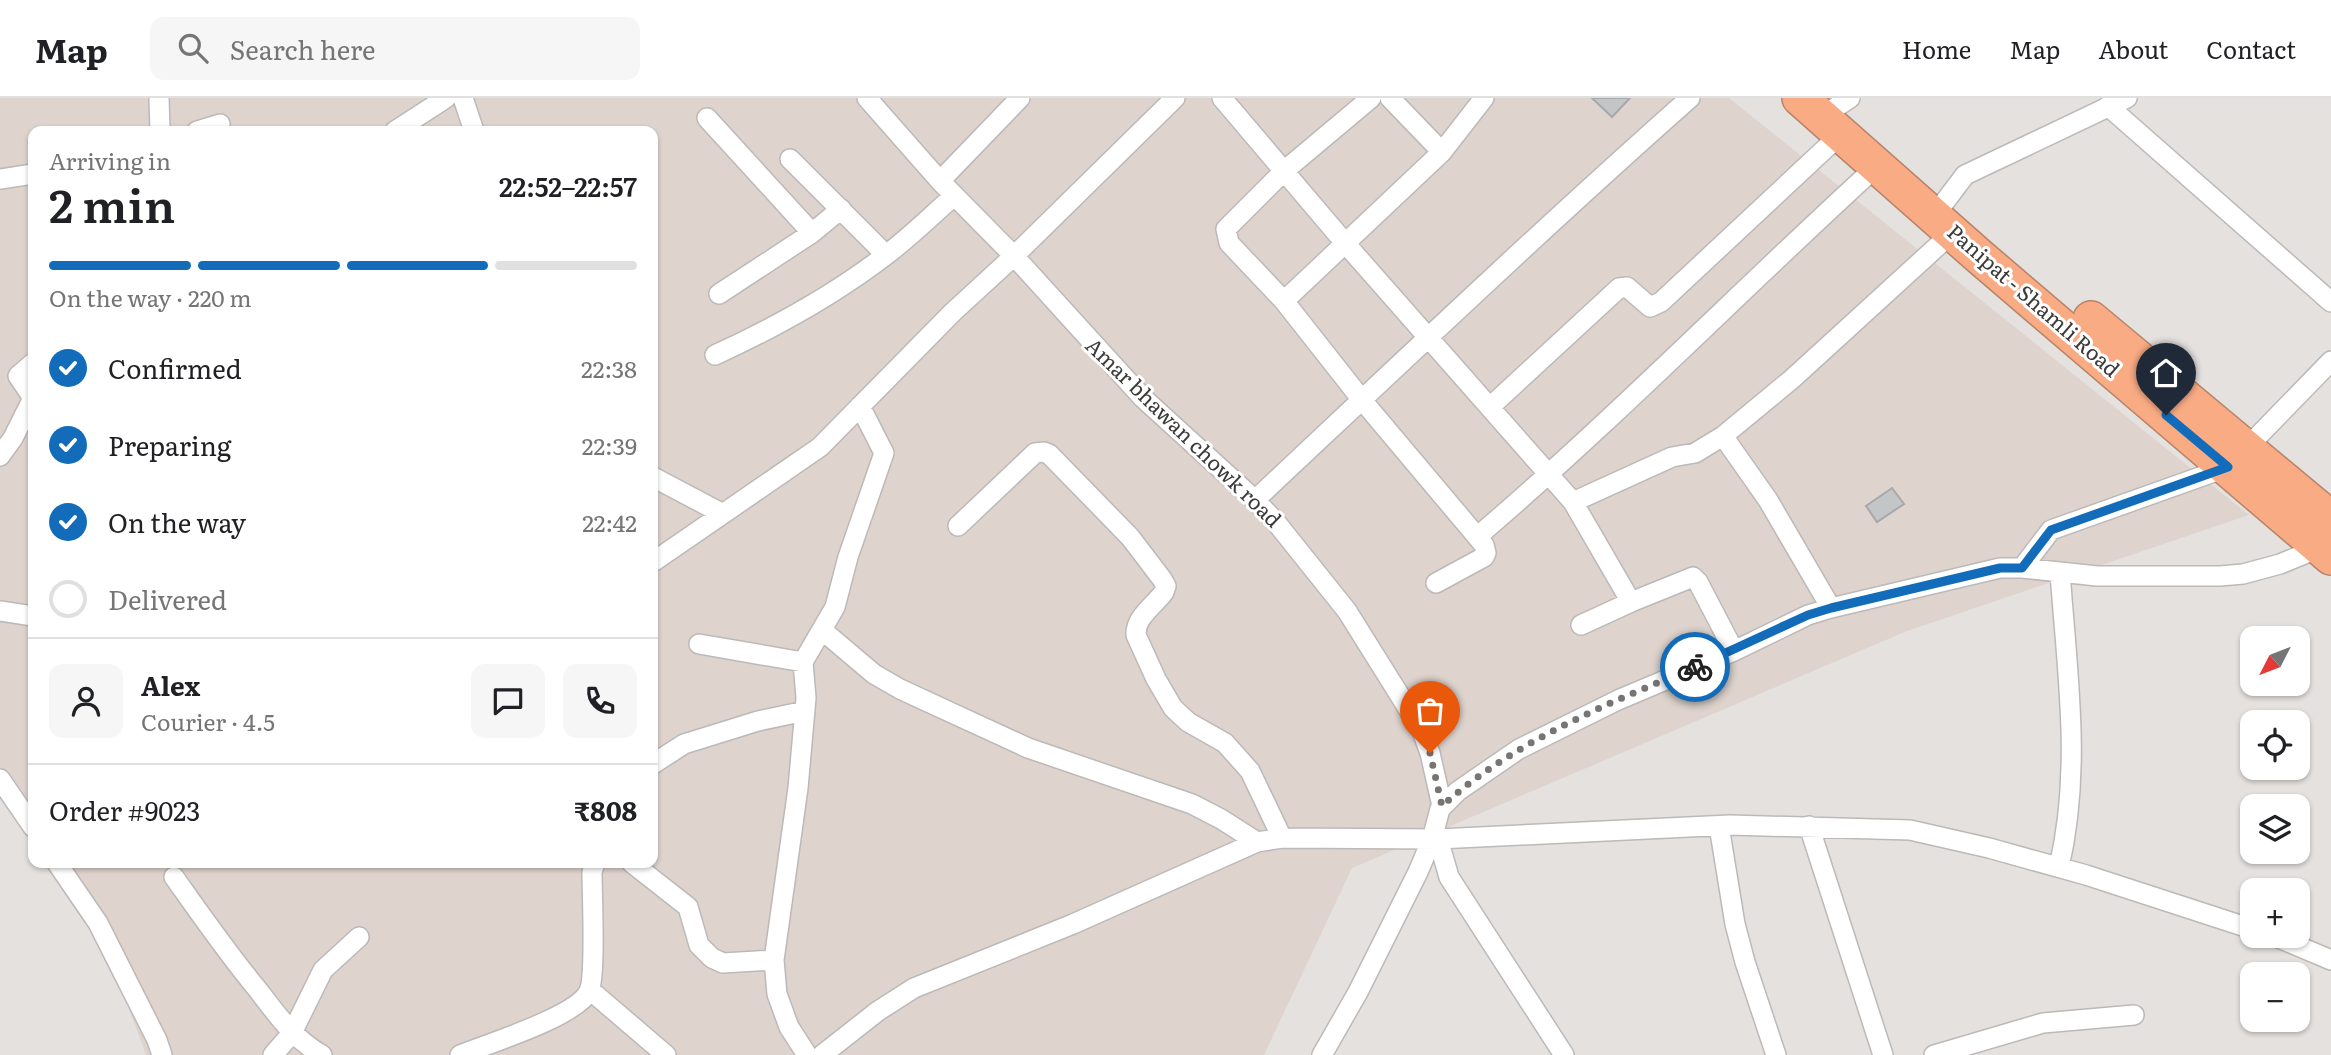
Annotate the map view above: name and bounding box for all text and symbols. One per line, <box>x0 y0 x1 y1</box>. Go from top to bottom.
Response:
search box <box>150 17 640 80</box>
text: Map <box>35 24 108 73</box>
icon: search <box>174 29 212 67</box>
text: Search here <box>230 29 376 68</box>
text: Home <box>1902 31 1971 66</box>
text: Map <box>2009 31 2060 66</box>
text: About <box>2098 31 2168 66</box>
text: Contact <box>2206 31 2296 66</box>
text: Arriving in <box>49 143 171 177</box>
text: 22:52–22:57 <box>499 166 637 205</box>
text: 2 min <box>49 169 175 237</box>
street label: Panipat - Shamli Road <box>1942 215 2128 383</box>
text: On the way · 220 m <box>49 280 252 314</box>
street label: Amar bhawan chowk road <box>1080 329 1290 533</box>
pin <box>2136 343 2196 415</box>
text: Confirmed <box>108 348 242 387</box>
icon: check <box>49 349 87 387</box>
text: 22:38 <box>581 351 637 385</box>
icon: home <box>2147 354 2185 392</box>
text: Preparing <box>108 425 231 464</box>
icon: check <box>49 426 87 464</box>
text: 22:39 <box>582 428 637 462</box>
text: On the way <box>108 502 246 541</box>
icon: check <box>49 503 87 541</box>
text: 22:42 <box>582 505 637 539</box>
text: Delivered <box>108 579 227 618</box>
north arrow <box>2240 626 2310 696</box>
map controls <box>2240 626 2310 1032</box>
courier <box>1660 632 1730 702</box>
icon: bike <box>1676 648 1714 686</box>
button: person <box>49 664 123 738</box>
button: chat <box>471 664 545 738</box>
button: phone <box>563 664 637 738</box>
text: Alex <box>141 665 200 704</box>
pin <box>1400 681 1460 753</box>
icon: bag <box>1411 692 1449 730</box>
text: Courier · 4.5 <box>141 704 275 738</box>
button: locate <box>2240 710 2310 780</box>
text: Order #9023 <box>49 790 200 829</box>
text: ₹808 <box>574 790 637 829</box>
button: layers <box>2240 794 2310 864</box>
button: + <box>2240 878 2310 948</box>
button: − <box>2240 962 2310 1032</box>

